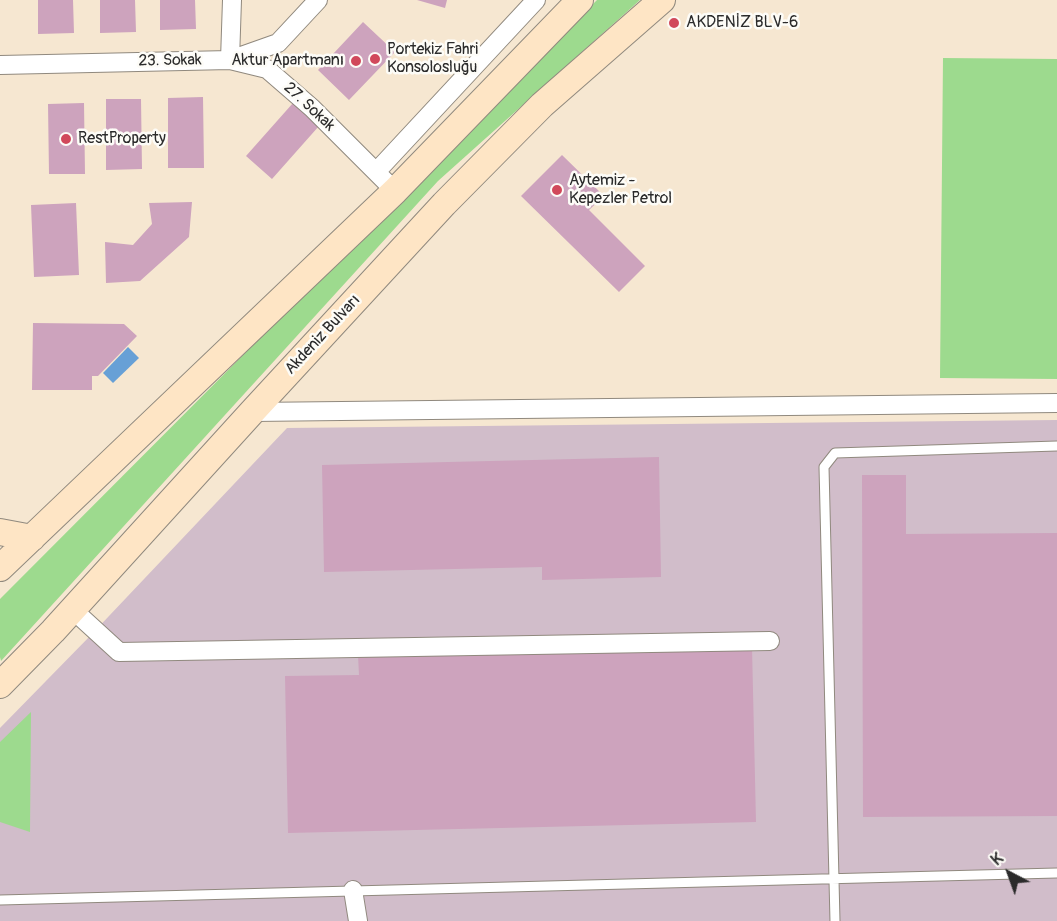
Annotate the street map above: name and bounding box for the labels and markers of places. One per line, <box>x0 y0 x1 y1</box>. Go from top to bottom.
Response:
place label: AKDENİZ BLV-6 <box>686 13 798 33</box>
marker: AKDENİZ BLV-6 <box>667 16 681 30</box>
place label: Portekiz Fahri Konsolosluğu <box>387 40 478 78</box>
place label: Aktur Apartmanı <box>231 51 344 71</box>
marker: Portekiz Fahri Konsolosluğu <box>368 52 382 66</box>
marker: Aktur Apartmanı <box>349 54 363 68</box>
place label: RestProperty <box>78 129 166 149</box>
marker: RestProperty <box>59 132 73 146</box>
place label: Aytemiz - Kepezler Petrol <box>569 171 672 209</box>
marker: Aytemiz - Kepezler Petrol <box>550 183 564 197</box>

